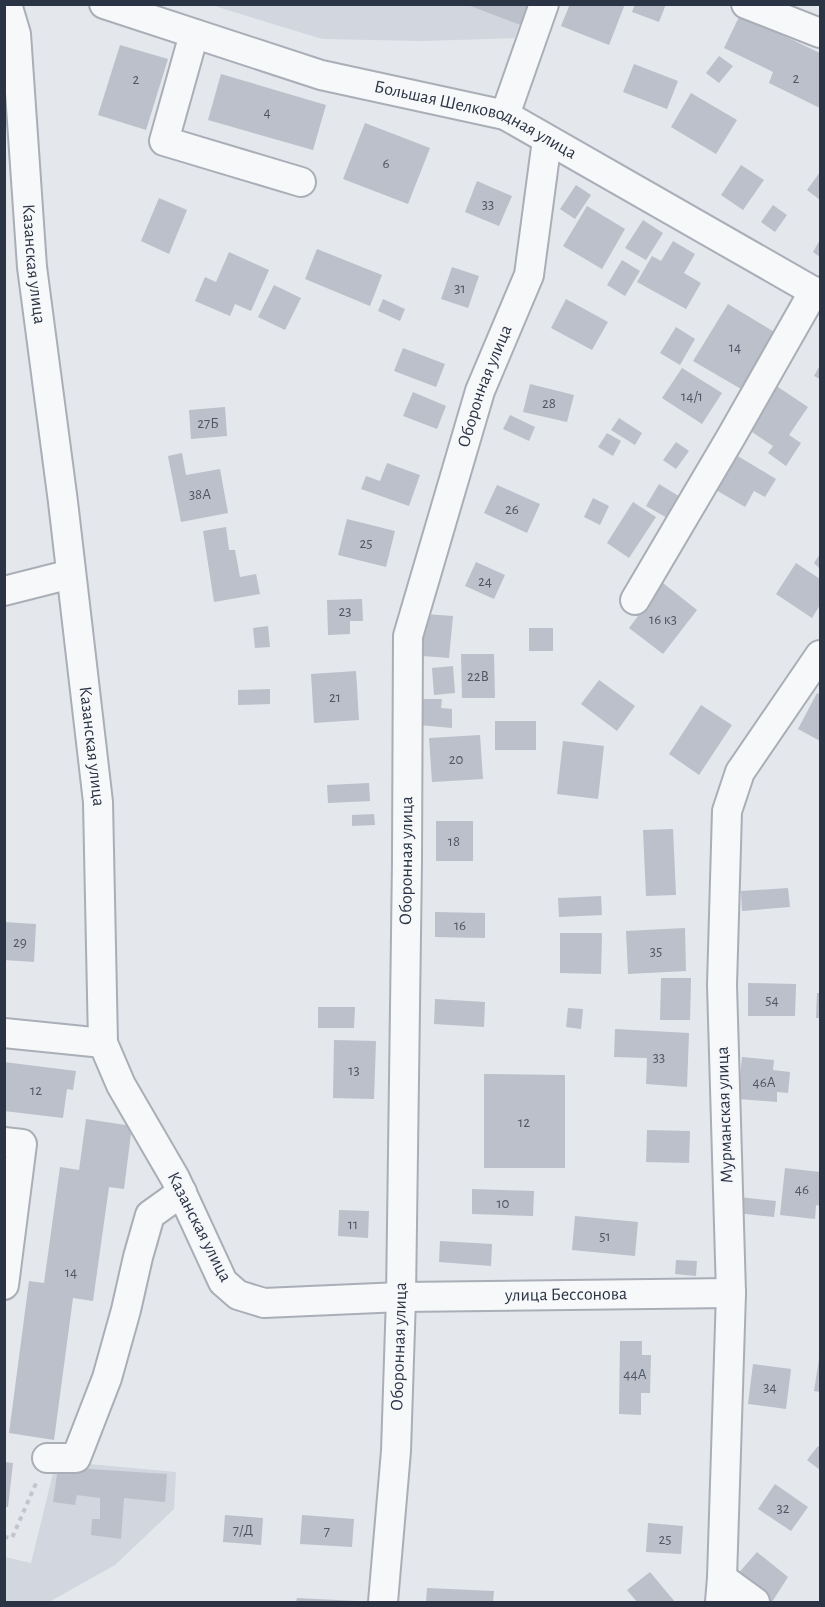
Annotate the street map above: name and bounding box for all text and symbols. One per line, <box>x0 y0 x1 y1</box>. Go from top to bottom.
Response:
house number: 2 <box>793 71 800 86</box>
house number: 2 <box>133 72 140 87</box>
street label: Большая Шелководная улица <box>373 78 579 163</box>
house number: 4 <box>263 105 271 120</box>
house number: 6 <box>382 156 390 171</box>
house number: 33 <box>482 197 494 212</box>
street label: Казанская улица <box>19 203 48 325</box>
house number: 31 <box>454 281 466 296</box>
street label: Оборонная улица <box>455 323 516 450</box>
house number: 14 <box>729 340 741 355</box>
house number: 14/1 <box>681 389 703 404</box>
house number: 28 <box>542 396 556 411</box>
house number: 27Б <box>197 416 219 431</box>
house number: 38А <box>189 487 211 502</box>
house number: 26 <box>505 502 519 517</box>
house number: 25 <box>359 536 373 551</box>
house number: 24 <box>478 574 492 589</box>
house number: 23 <box>338 604 352 619</box>
house number: 16 к3 <box>649 612 677 627</box>
house number: 22В <box>467 669 489 684</box>
street label: Казанская улица <box>76 685 107 807</box>
house number: 21 <box>329 690 341 705</box>
house number: 20 <box>449 752 463 767</box>
street label: Оборонная улица <box>396 796 416 925</box>
house number: 18 <box>448 834 460 849</box>
house number: 16 <box>454 918 466 933</box>
house number: 29 <box>13 935 27 950</box>
house number: 35 <box>650 944 662 959</box>
house number: 54 <box>765 993 779 1008</box>
street label: Мурманская улица <box>714 1046 736 1184</box>
house number: 33 <box>653 1050 665 1065</box>
house number: 13 <box>348 1063 360 1078</box>
house number: 46А <box>752 1075 776 1090</box>
house number: 12 <box>30 1083 42 1098</box>
house number: 12 <box>518 1115 530 1130</box>
street label: Казанская улица <box>164 1169 234 1285</box>
house number: 46 <box>795 1182 809 1197</box>
house number: 10 <box>496 1196 510 1211</box>
house number: 11 <box>348 1217 358 1232</box>
house number: 51 <box>599 1229 611 1244</box>
house number: 14 <box>65 1265 77 1280</box>
street label: Оборонная улица <box>388 1282 410 1411</box>
street label: улица Бессонова <box>504 1285 627 1305</box>
house number: 44А <box>623 1367 647 1382</box>
house number: 34 <box>763 1380 777 1395</box>
house number: 32 <box>776 1501 790 1516</box>
house number: 7/Д <box>233 1523 253 1538</box>
house number: 7 <box>324 1524 330 1539</box>
house number: 25 <box>658 1532 672 1547</box>

